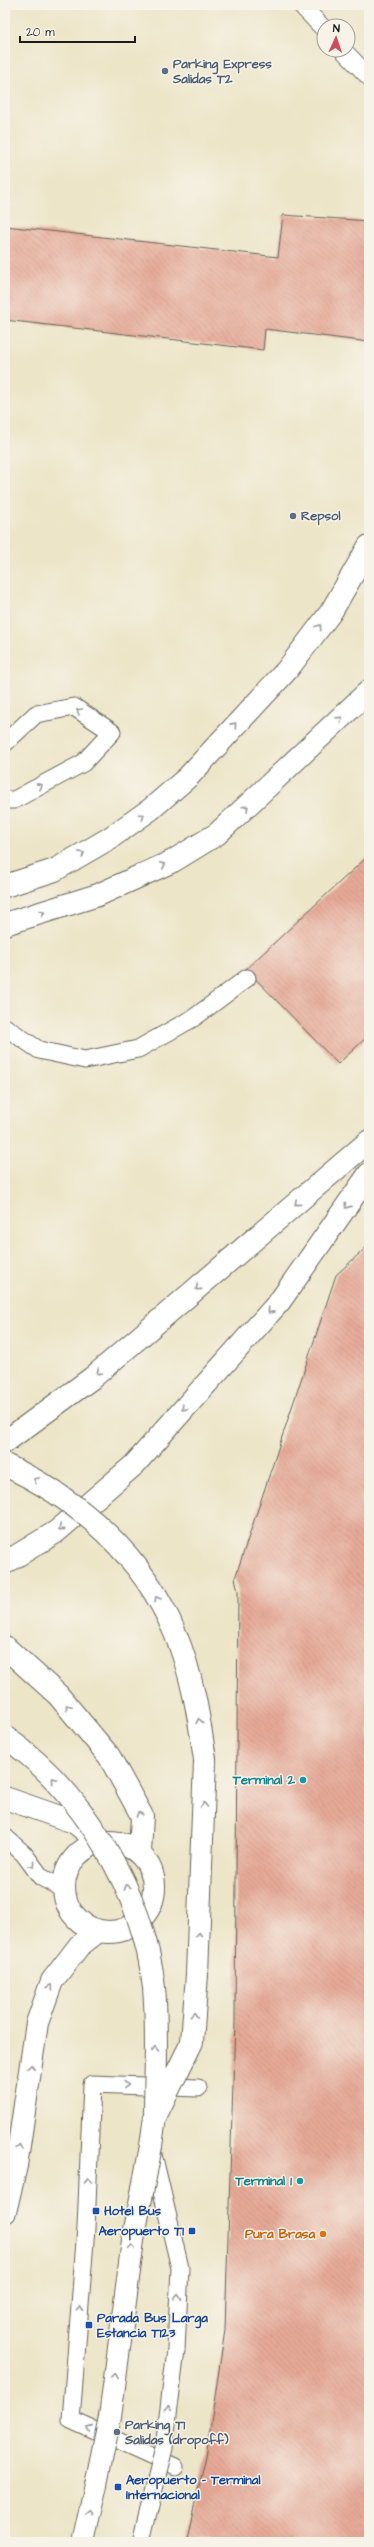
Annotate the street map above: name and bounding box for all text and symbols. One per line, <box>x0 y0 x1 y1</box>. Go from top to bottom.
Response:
scale bar <box>20 18 135 44</box>
north arrow <box>316 18 356 58</box>
text: N <box>333 21 340 36</box>
text: 20 m <box>26 24 55 41</box>
place label: Parking Express Salidas T2 <box>172 55 272 88</box>
marker: Parking Express Salidas T2 <box>160 66 170 76</box>
place label: Repsol <box>301 507 340 526</box>
marker: Repsol <box>288 511 298 521</box>
one-way arrow <box>315 625 322 632</box>
one-way arrow <box>76 708 83 716</box>
one-way arrow <box>335 716 343 724</box>
one-way arrow <box>230 723 237 730</box>
one-way arrow <box>36 783 44 790</box>
one-way arrow <box>241 806 248 813</box>
one-way arrow <box>137 814 144 821</box>
one-way arrow <box>78 852 85 859</box>
one-way arrow <box>159 862 166 870</box>
one-way arrow <box>39 910 46 918</box>
one-way arrow <box>294 1198 302 1206</box>
one-way arrow <box>344 1202 351 1209</box>
one-way arrow <box>196 1283 203 1290</box>
one-way arrow <box>268 1307 275 1314</box>
one-way arrow <box>96 1367 104 1374</box>
one-way arrow <box>182 1404 189 1411</box>
one-way arrow <box>33 1478 40 1485</box>
one-way arrow <box>58 1523 65 1530</box>
one-way arrow <box>155 1596 162 1603</box>
one-way arrow <box>65 1704 72 1711</box>
one-way arrow <box>195 1718 204 1724</box>
place label: Terminal 2 <box>232 1771 296 1789</box>
marker: Terminal 2 <box>298 1775 308 1785</box>
one-way arrow <box>52 1778 59 1785</box>
one-way arrow <box>200 1802 208 1808</box>
one-way arrow <box>136 1810 144 1817</box>
one-way arrow <box>27 1861 34 1868</box>
one-way arrow <box>123 1884 132 1891</box>
one-way arrow <box>194 1932 203 1938</box>
one-way arrow <box>46 1983 54 1990</box>
one-way arrow <box>190 2012 198 2018</box>
one-way arrow <box>151 2046 159 2052</box>
one-way arrow <box>26 2064 35 2070</box>
one-way arrow <box>123 2081 129 2090</box>
one-way arrow <box>14 2144 23 2150</box>
place label: Terminal 1 <box>235 2172 292 2190</box>
marker: Terminal 1 <box>295 2176 305 2186</box>
one-way arrow <box>84 2177 92 2183</box>
place label: Hotel Bus <box>104 2202 162 2220</box>
marker: Hotel Bus <box>91 2206 101 2216</box>
place label: Aeropuerto T1 <box>99 2222 184 2241</box>
place label: Pura Brasa <box>245 2225 315 2243</box>
marker: Aeropuerto T1 <box>187 2226 197 2236</box>
marker: Pura Brasa <box>318 2229 328 2239</box>
one-way arrow <box>127 2244 136 2251</box>
one-way arrow <box>174 2294 183 2300</box>
one-way arrow <box>75 2306 84 2312</box>
place label: Parada Bus Larga Estancia T123 <box>97 2309 208 2342</box>
marker: Parada Bus Larga Estancia T123 <box>84 2320 94 2330</box>
one-way arrow <box>110 2373 119 2379</box>
one-way arrow <box>164 2405 173 2411</box>
place label: Parking T1 Salidas (dropoff) <box>124 2416 229 2450</box>
one-way arrow <box>85 2425 93 2433</box>
marker: Parking T1 Salidas (dropoff) <box>112 2427 122 2437</box>
place label: Aeropuerto - Terminal Internacional <box>126 2471 260 2504</box>
marker: Aeropuerto - Terminal Internacional <box>113 2482 123 2492</box>
one-way arrow <box>85 2510 93 2516</box>

